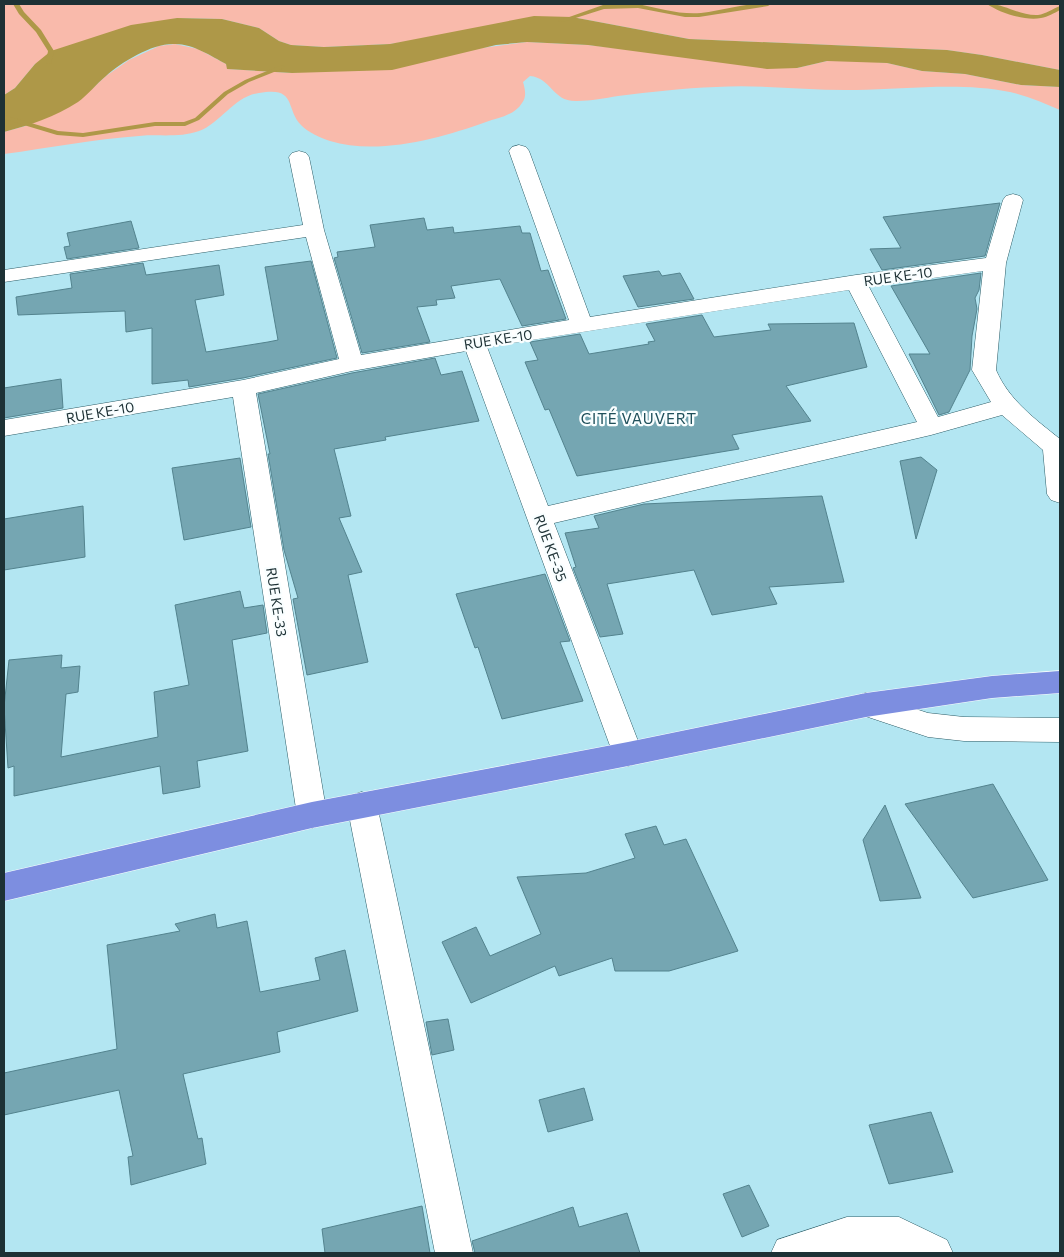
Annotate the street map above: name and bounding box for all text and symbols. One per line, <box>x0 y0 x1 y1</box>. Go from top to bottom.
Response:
street label: RUE KE-10 <box>863 263 933 289</box>
street label: RUE KE-10 <box>463 325 533 353</box>
street label: RUE KE-10 <box>65 398 135 426</box>
district label: CITÉ VAUVERT <box>581 408 697 427</box>
street label: RUE KE-35 <box>531 512 571 584</box>
street label: RUE KE-33 <box>263 566 291 638</box>

